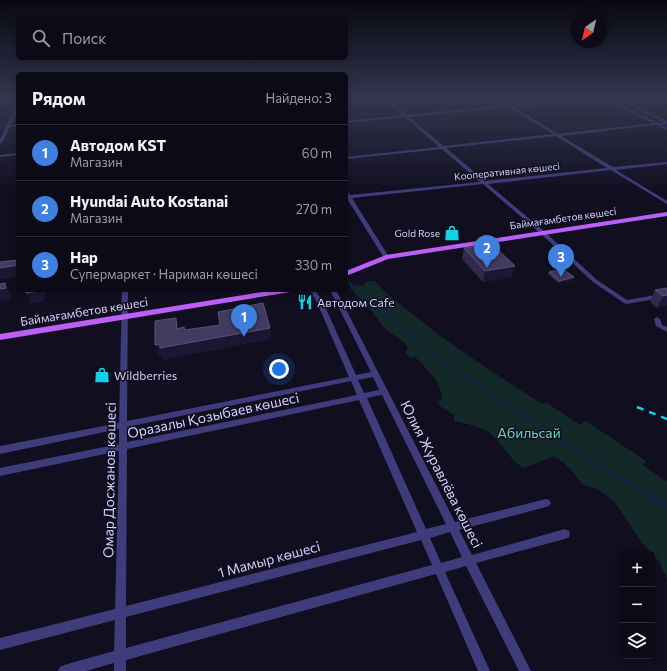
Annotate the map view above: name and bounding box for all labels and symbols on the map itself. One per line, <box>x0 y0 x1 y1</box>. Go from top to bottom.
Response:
north arrow <box>571 12 607 48</box>
street label: Кооперативная көшесі <box>454 159 560 183</box>
street label: Баймағамбетов көшесі <box>509 205 617 231</box>
shop icon: Gold Rose <box>443 224 461 242</box>
place label: Gold Rose <box>394 227 440 239</box>
pin: 2 <box>474 235 500 268</box>
pin: 3 <box>548 244 574 277</box>
restaurant icon: Автодом Cafe <box>296 293 314 311</box>
street label: Баймағамбетов көшесі <box>19 294 149 328</box>
place label: Автодом Cafe <box>317 295 395 309</box>
pin: 1 <box>231 304 257 337</box>
your location <box>269 359 289 379</box>
shop icon: Wildberries <box>93 366 111 384</box>
place label: Wildberries <box>114 368 177 382</box>
street label: Оразалы Қозыбаев көшесі <box>125 388 301 442</box>
street label: Юлия Журавлёва көшесі <box>397 397 487 551</box>
street label: Омар Досжанов көшесі <box>99 402 119 558</box>
park label: Абильсай <box>497 424 561 441</box>
street label: 1 Мамыр көшесі <box>216 537 322 581</box>

